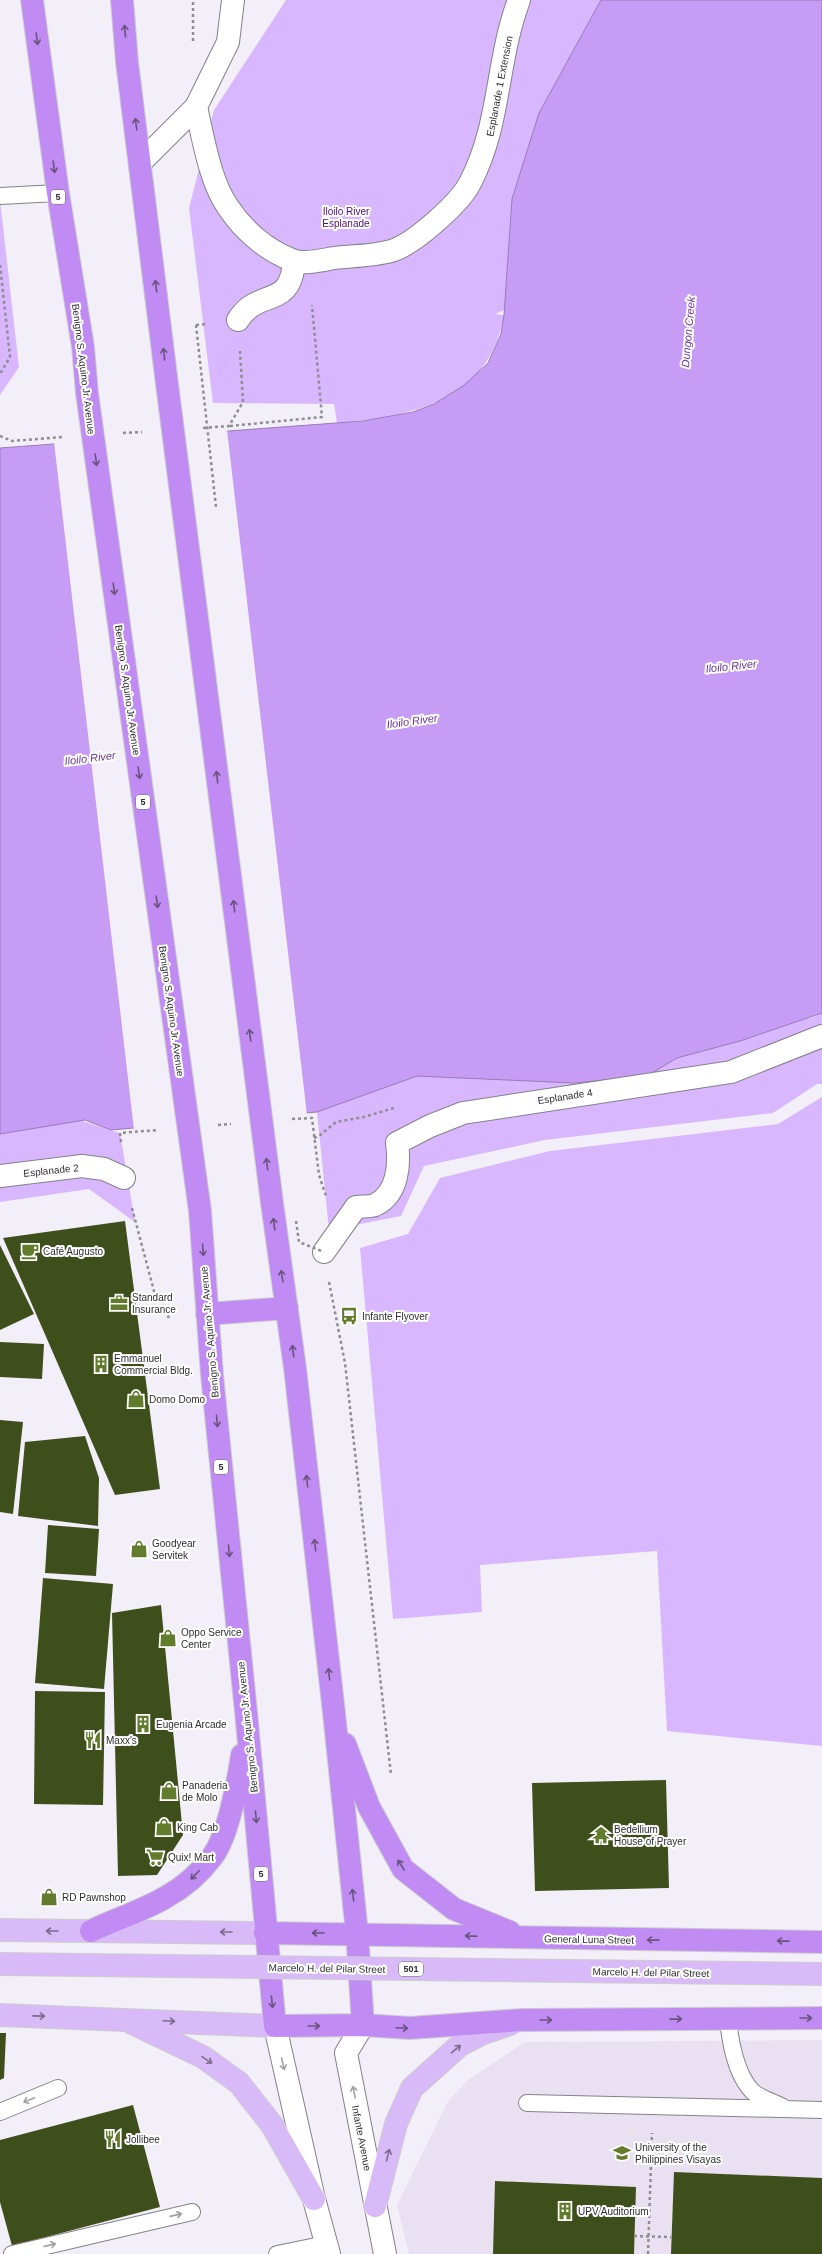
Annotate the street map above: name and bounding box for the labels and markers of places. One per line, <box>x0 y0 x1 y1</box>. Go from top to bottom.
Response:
cafe icon: Café Augusto <box>20 1241 40 1261</box>
place label: Café Augusto <box>43 1246 103 1257</box>
place label: Standard Insurance <box>132 1292 176 1315</box>
office icon: Standard Insurance <box>109 1293 129 1313</box>
bus stop icon: Infante Flyover <box>339 1306 359 1326</box>
place label: Infante Flyover <box>362 1311 429 1322</box>
place label: Emmanuel Commercial Bldg. <box>114 1353 193 1376</box>
building icon: Emmanuel Commercial Bldg. <box>91 1354 111 1374</box>
shop icon: Domo Domo <box>126 1389 146 1409</box>
place label: Domo Domo <box>149 1394 206 1405</box>
place label: Goodyear Servitek <box>152 1538 197 1561</box>
shop icon: Goodyear Servitek <box>129 1539 149 1559</box>
place label: Oppo Service Center <box>181 1627 242 1650</box>
shop icon: Oppo Service Center <box>158 1628 178 1648</box>
building icon: Eugenia Arcade <box>133 1714 153 1734</box>
place label: Eugenia Arcade <box>156 1719 227 1730</box>
restaurant icon: Maxx's <box>83 1730 103 1750</box>
place label: Maxx's <box>106 1735 137 1746</box>
place label: Panaderia de Molo <box>182 1780 228 1803</box>
shop icon: Panaderia de Molo <box>159 1781 179 1801</box>
shop icon: King Cab <box>154 1817 174 1837</box>
place label: King Cab <box>177 1822 219 1833</box>
place label: Bedellium House of Prayer <box>614 1824 687 1847</box>
temple icon: Bedellium House of Prayer <box>591 1825 611 1845</box>
supermarket icon: Quix! Mart <box>145 1847 165 1867</box>
place label: Quix! Mart <box>168 1852 214 1863</box>
shop icon: RD Pawnshop <box>39 1887 59 1907</box>
place label: RD Pawnshop <box>62 1892 126 1903</box>
restaurant icon: Jollibee <box>103 2129 123 2149</box>
place label: Jollibee <box>126 2134 160 2145</box>
place label: University of the Philippines Visayas <box>635 2142 721 2165</box>
school or university icon: University of the Philippines Visayas <box>612 2143 632 2163</box>
building icon: UPV Auditorium <box>555 2201 575 2221</box>
place label: UPV Auditorium <box>578 2206 649 2217</box>

